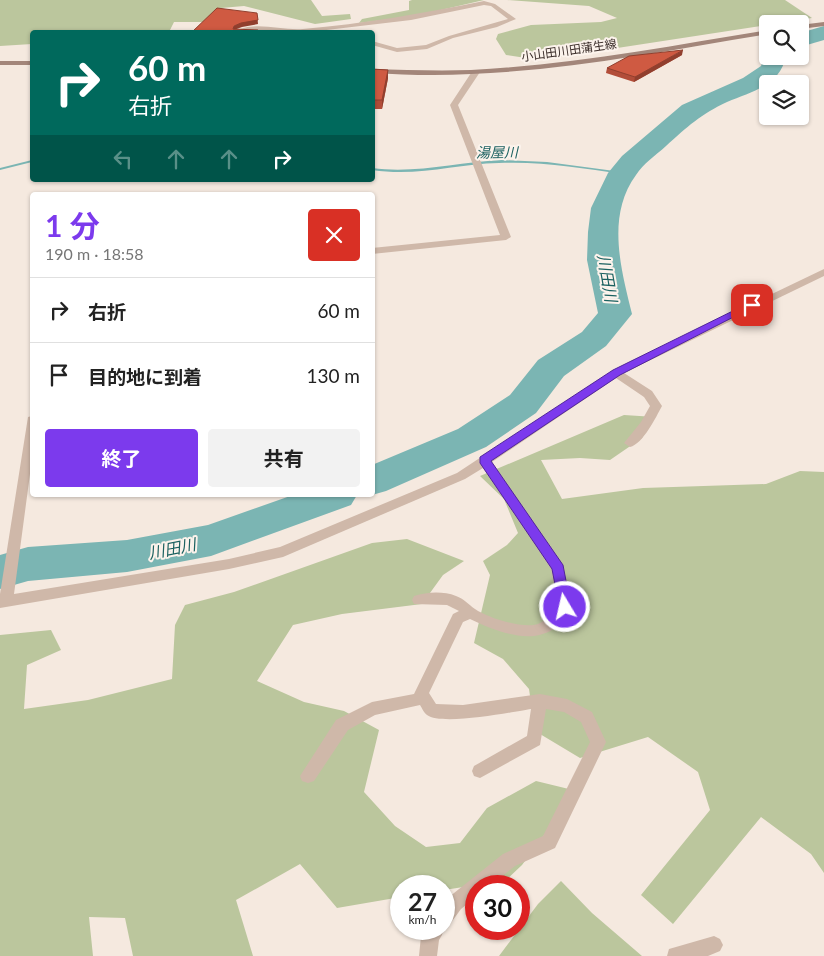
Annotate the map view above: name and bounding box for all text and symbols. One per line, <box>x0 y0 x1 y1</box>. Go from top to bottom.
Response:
map controls <box>759 15 809 125</box>
button: search <box>759 15 809 65</box>
street label: 小山田川田蒲生線 <box>520 36 618 64</box>
text: 60 m <box>128 46 206 88</box>
icon: right <box>45 50 110 115</box>
button: layers <box>759 75 809 125</box>
text: 右折 <box>128 92 172 119</box>
water label: 湯屋川 <box>476 143 520 161</box>
icon: left <box>109 145 137 173</box>
icon: ahead <box>162 145 190 173</box>
icon: ahead <box>215 145 243 173</box>
icon: right <box>268 145 296 173</box>
text: 1 分 <box>45 207 100 243</box>
button: close <box>308 209 360 261</box>
text: 190 m · 18:58 <box>45 244 144 263</box>
water label: 川田川 <box>594 253 622 305</box>
pin <box>731 284 773 326</box>
icon: arrive <box>738 291 766 319</box>
icon: right <box>45 296 73 324</box>
text: 60 m <box>317 299 360 322</box>
text: 右折 <box>88 300 126 323</box>
icon: arrive <box>45 361 73 389</box>
text: 130 m <box>306 364 360 387</box>
text: 目的地に到着 <box>88 365 202 388</box>
button: 終了 <box>45 429 198 487</box>
button: 共有 <box>208 429 360 487</box>
water label: 川田川 <box>147 534 199 562</box>
position arrow <box>538 580 590 632</box>
speed limit sign: 30 <box>465 875 530 940</box>
text: 27 <box>408 886 437 916</box>
text: km/h <box>408 912 437 927</box>

